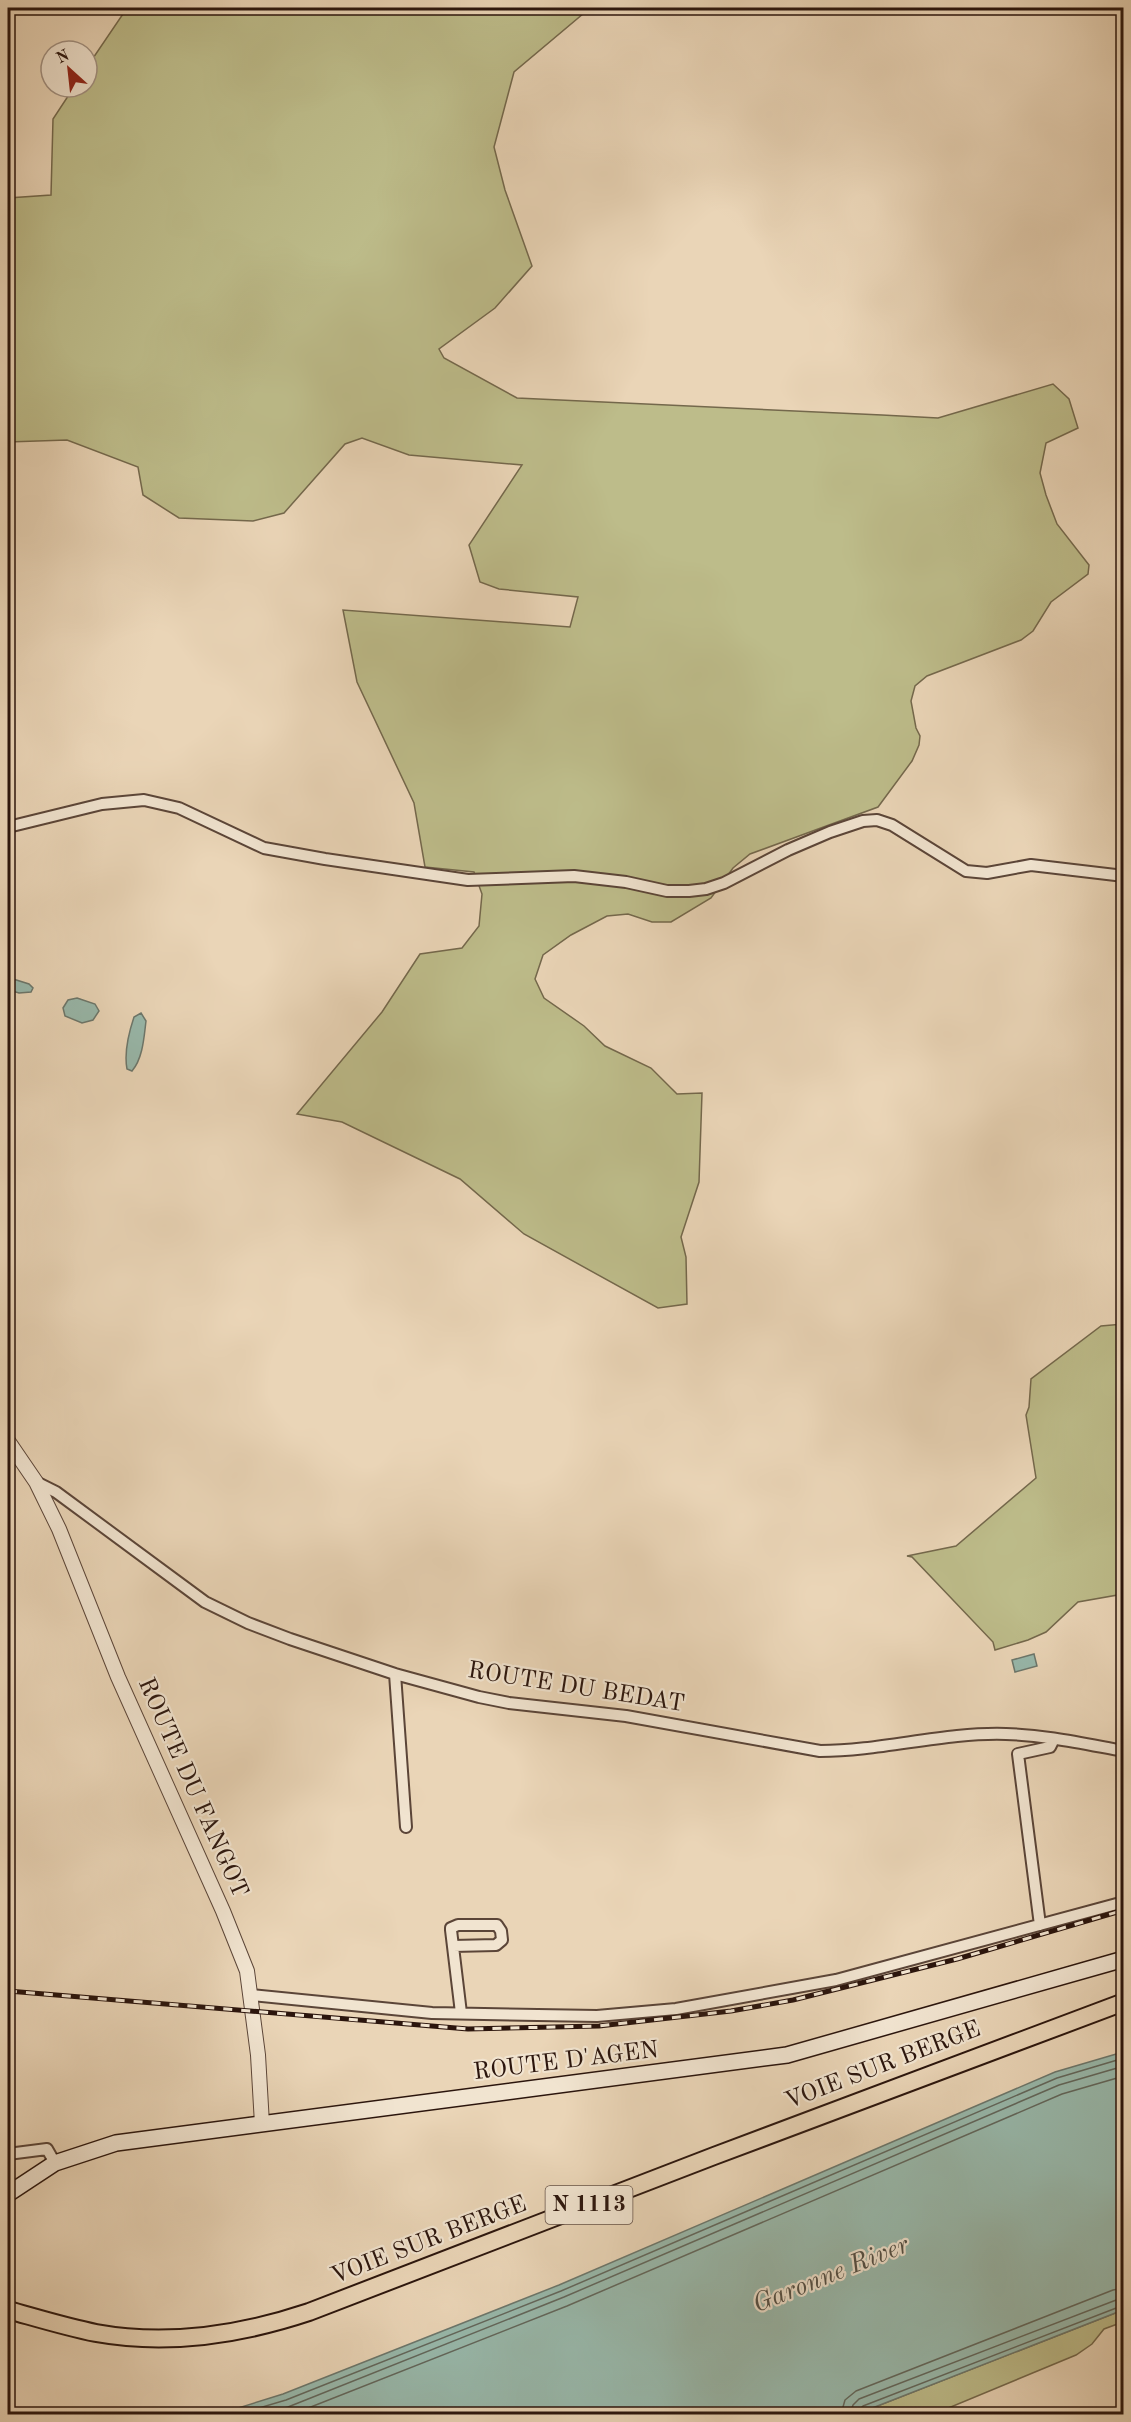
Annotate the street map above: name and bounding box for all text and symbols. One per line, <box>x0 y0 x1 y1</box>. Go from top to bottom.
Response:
north arrow <box>39 39 99 99</box>
text: N <box>54 47 73 67</box>
street label: ROUTE DU BEDAT <box>466 1659 686 1717</box>
street label: ROUTE DU FANGOT <box>133 1675 251 1901</box>
street label: VOIE SUR BERGE <box>782 2018 984 2114</box>
street label: ROUTE D'AGEN <box>472 2039 660 2085</box>
road number: N 1113 <box>546 2186 632 2224</box>
street label: VOIE SUR BERGE <box>328 2193 530 2289</box>
water label: Garonne River <box>749 2232 913 2318</box>

